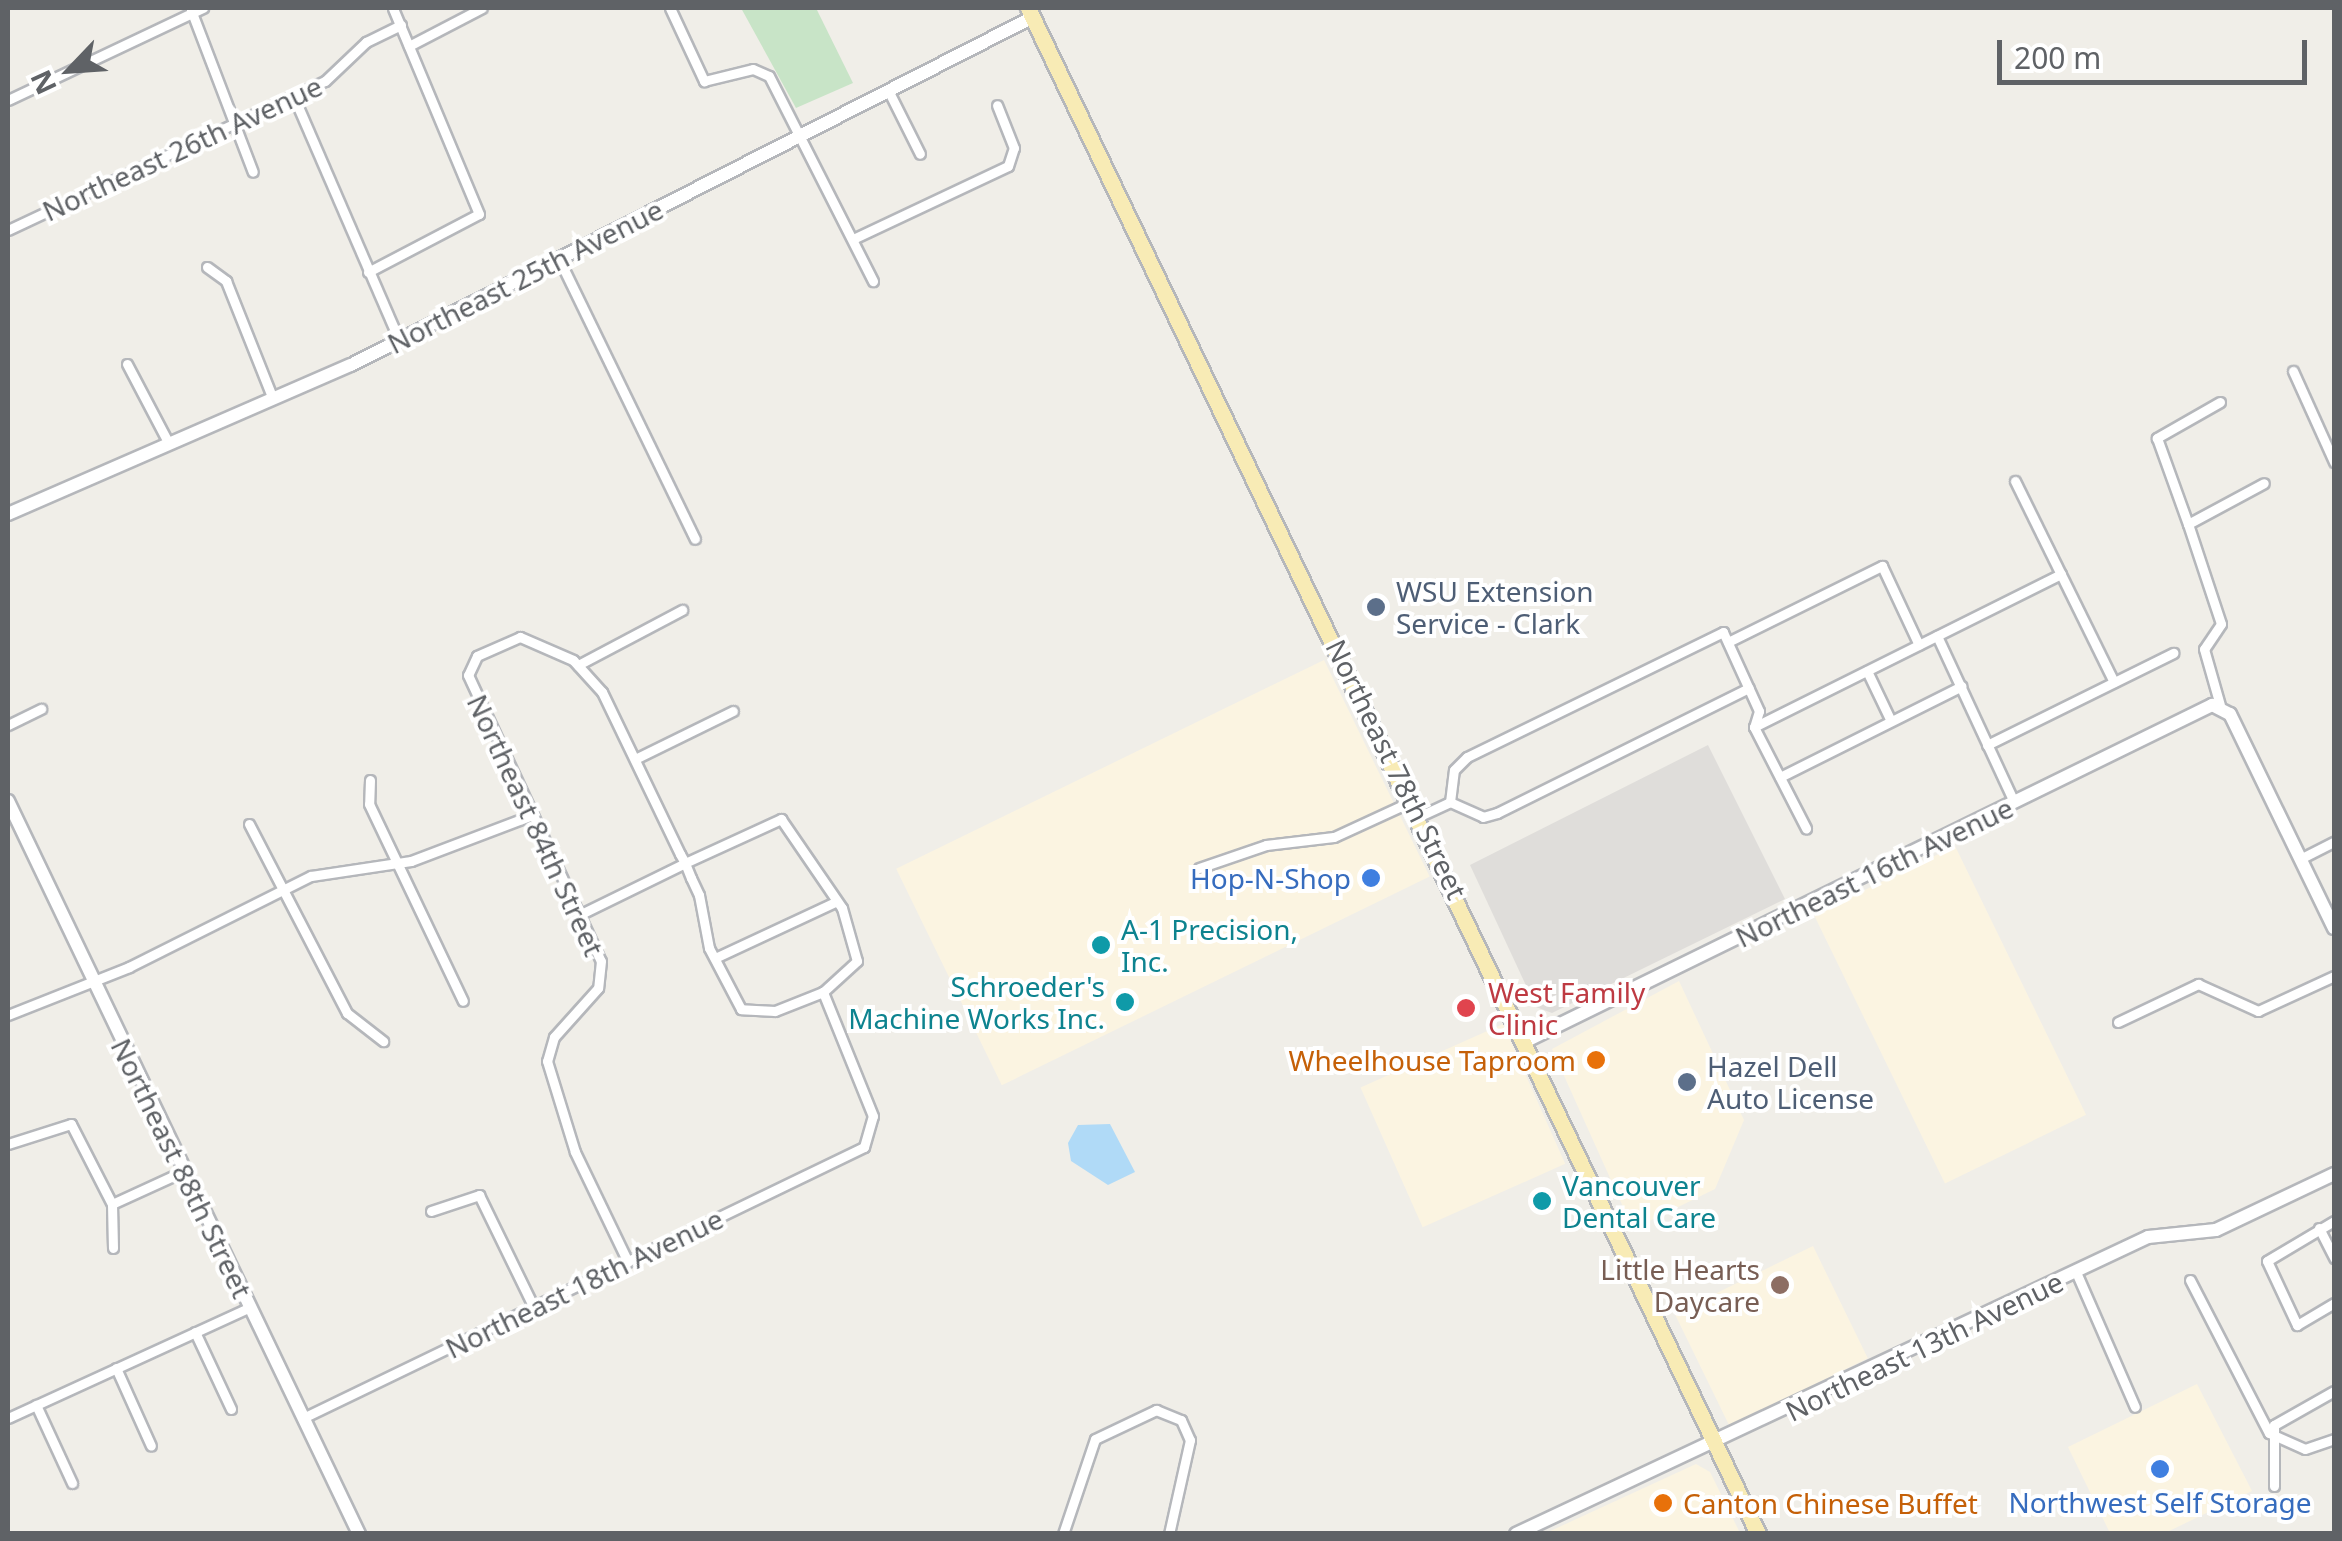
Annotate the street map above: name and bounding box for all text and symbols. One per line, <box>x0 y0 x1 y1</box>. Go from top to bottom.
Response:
north arrow <box>20 20 120 120</box>
scale bar <box>2002 20 2312 82</box>
text: 200 m <box>2014 37 2101 78</box>
street label: Northeast 26th Avenue <box>37 68 327 228</box>
street label: Northeast 25th Avenue <box>382 192 668 360</box>
place label: WSU Extension Service - Clark <box>1396 574 1594 640</box>
marker: WSU Extension Service - Clark <box>1365 596 1387 618</box>
street label: Northeast 78th Street <box>1320 634 1474 904</box>
street label: Northeast 84th Street <box>461 689 611 961</box>
street label: Northeast 16th Avenue <box>1730 790 2018 954</box>
place label: Hop-N-Shop <box>1190 861 1351 895</box>
marker: Hop-N-Shop <box>1360 867 1382 889</box>
place label: A-1 Precision, Inc. <box>1121 912 1298 978</box>
marker: A-1 Precision, Inc. <box>1090 934 1112 956</box>
place label: Schroeder's Machine Works Inc. <box>848 969 1105 1035</box>
place label: West Family Clinic <box>1488 975 1645 1041</box>
marker: Schroeder's Machine Works Inc. <box>1114 991 1136 1013</box>
marker: West Family Clinic <box>1453 995 1479 1021</box>
street label: Northeast 88th Street <box>105 1033 259 1303</box>
place label: Wheelhouse Taproom <box>1288 1043 1576 1077</box>
marker: Wheelhouse Taproom <box>1585 1049 1607 1071</box>
place label: Hazel Dell Auto License <box>1707 1049 1874 1115</box>
marker: Hazel Dell Auto License <box>1676 1071 1698 1093</box>
place label: Vancouver Dental Care <box>1562 1168 1716 1234</box>
marker: Vancouver Dental Care <box>1531 1190 1553 1212</box>
street label: Northeast 18th Avenue <box>440 1201 728 1365</box>
place label: Little Hearts Daycare <box>1600 1252 1760 1318</box>
street label: Northeast 13th Avenue <box>1780 1264 2068 1428</box>
marker: Little Hearts Daycare <box>1769 1274 1791 1296</box>
marker: Northwest Self Storage <box>2149 1458 2171 1480</box>
place label: Northwest Self Storage <box>2008 1485 2312 1519</box>
place label: Canton Chinese Buffet <box>1683 1486 1978 1520</box>
marker: Canton Chinese Buffet <box>1652 1492 1674 1514</box>

